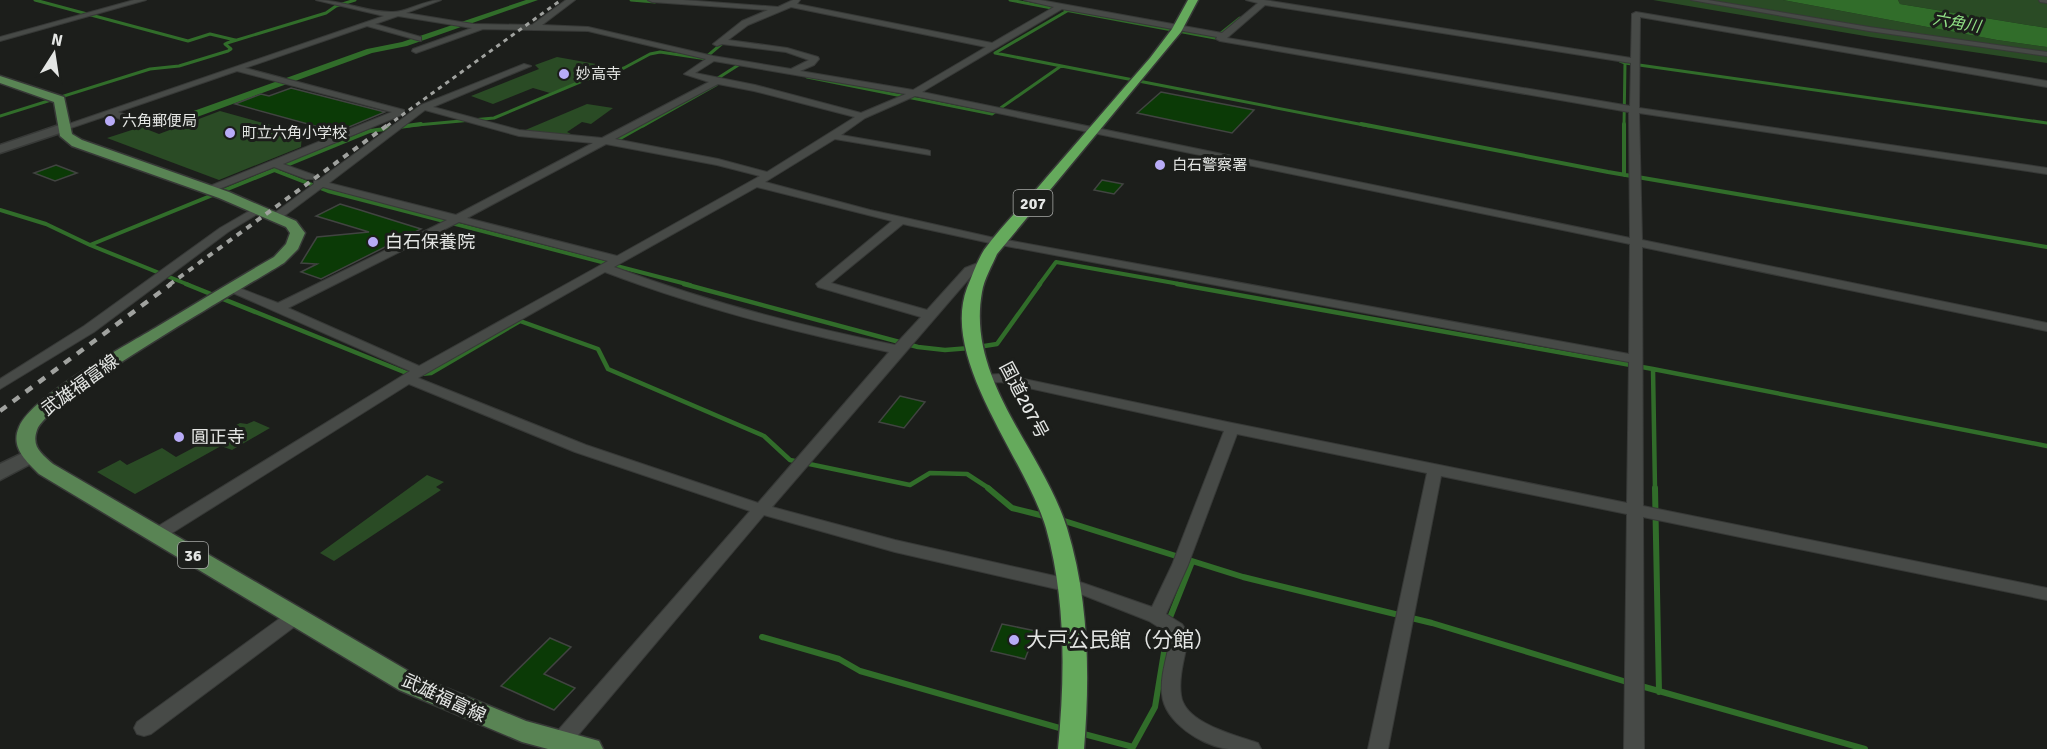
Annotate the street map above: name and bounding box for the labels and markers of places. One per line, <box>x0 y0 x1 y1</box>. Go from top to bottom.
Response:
place label: 妙高寺 <box>576 65 621 83</box>
marker: 妙高寺 <box>557 67 571 81</box>
place label: 六角郵便局 <box>122 112 197 130</box>
marker: 六角郵便局 <box>103 114 117 128</box>
place label: 町立六角小学校 <box>242 124 347 142</box>
marker: 町立六角小学校 <box>223 126 237 140</box>
place label: 白石警察署 <box>1172 156 1247 174</box>
marker: 白石警察署 <box>1153 158 1167 172</box>
place label: 白石保養院 <box>385 231 475 253</box>
marker: 白石保養院 <box>366 235 380 249</box>
place label: 圓正寺 <box>191 426 245 448</box>
marker: 圓正寺 <box>172 430 186 444</box>
place label: 大戸公民館（分館） <box>1026 627 1215 653</box>
marker: 大戸公民館（分館） <box>1007 633 1021 647</box>

